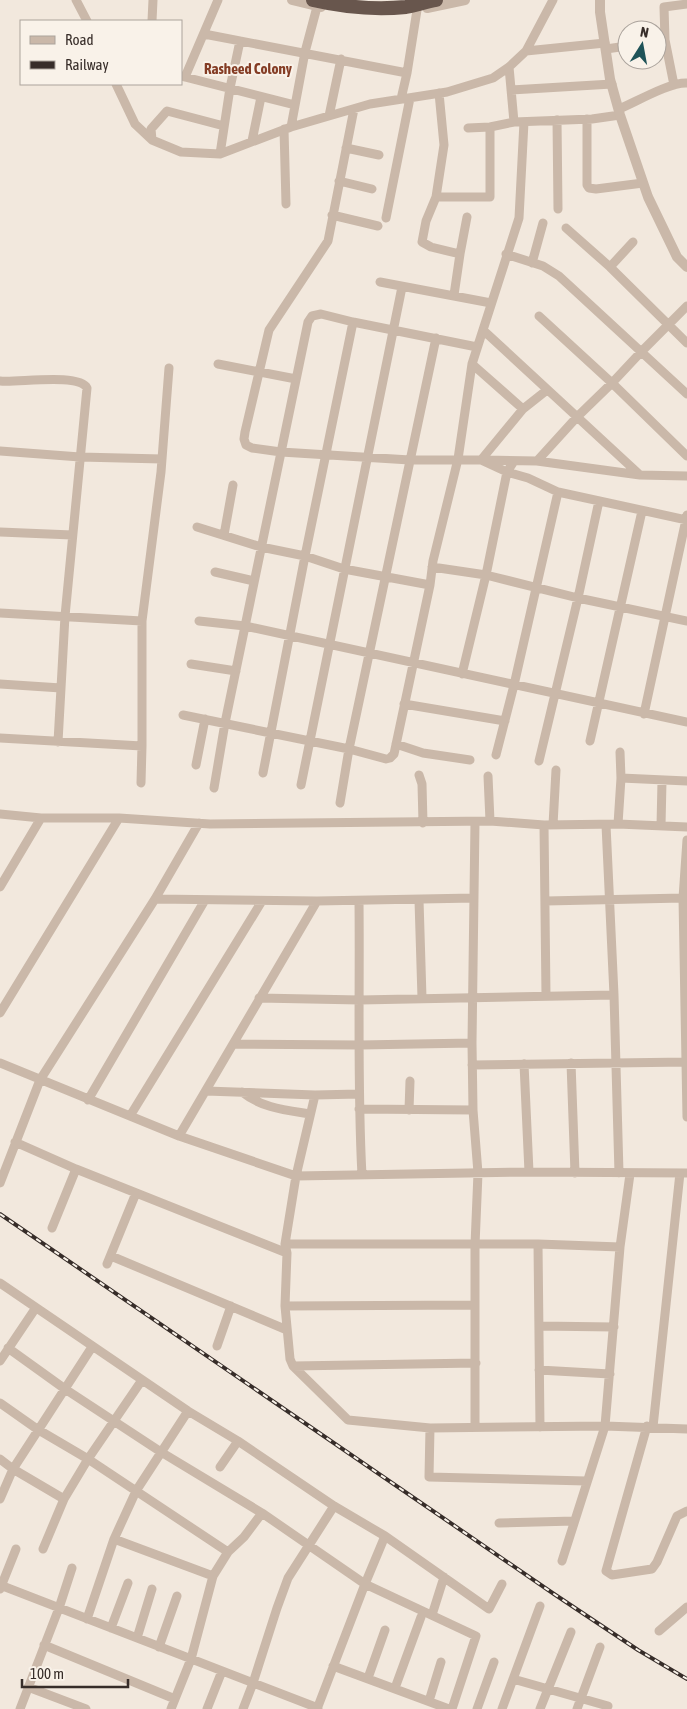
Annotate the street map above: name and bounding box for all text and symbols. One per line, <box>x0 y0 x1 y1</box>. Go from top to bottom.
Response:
legend <box>20 20 182 85</box>
north arrow <box>617 20 667 70</box>
text: N <box>639 24 650 41</box>
text: Road <box>65 31 94 48</box>
text: Railway <box>65 56 109 73</box>
district label: Rasheed Colony <box>204 60 293 77</box>
scale bar <box>22 1656 129 1688</box>
text: 100 m <box>30 1665 64 1682</box>

